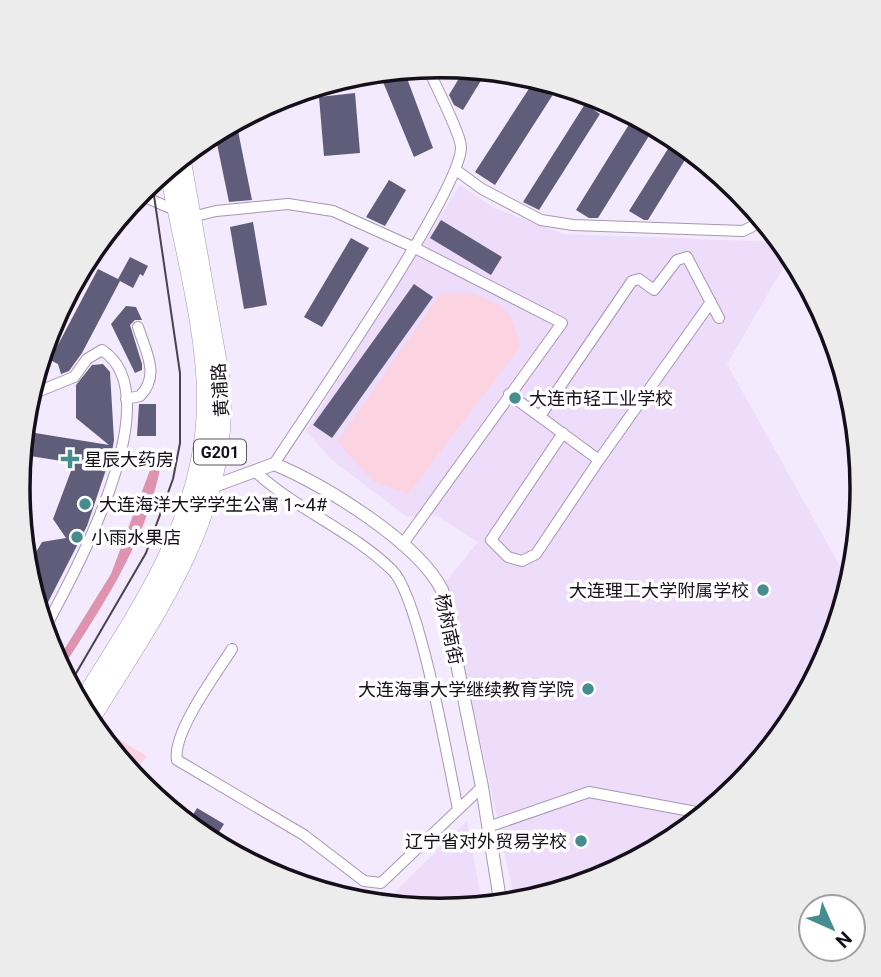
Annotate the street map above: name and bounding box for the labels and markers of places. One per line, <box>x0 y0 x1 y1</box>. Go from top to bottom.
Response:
place label: 大连市轻工业学校 <box>529 388 673 409</box>
marker: 大连市轻工业学校 <box>507 390 523 406</box>
place label: 星辰大药房 <box>84 449 174 470</box>
marker: 星辰大药房 <box>62 451 78 467</box>
place label: 大连海洋大学学生公寓 1~4# <box>99 494 327 515</box>
marker: 大连海洋大学学生公寓 1~4# <box>77 496 93 512</box>
place label: 小雨水果店 <box>91 527 181 548</box>
marker: 小雨水果店 <box>69 529 85 545</box>
place label: 大连理工大学附属学校 <box>569 580 749 601</box>
marker: 大连理工大学附属学校 <box>755 582 771 598</box>
place label: 大连海事大学继续教育学院 <box>358 679 574 700</box>
marker: 大连海事大学继续教育学院 <box>580 681 596 697</box>
place label: 辽宁省对外贸易学校 <box>405 831 567 852</box>
marker: 辽宁省对外贸易学校 <box>573 833 589 849</box>

